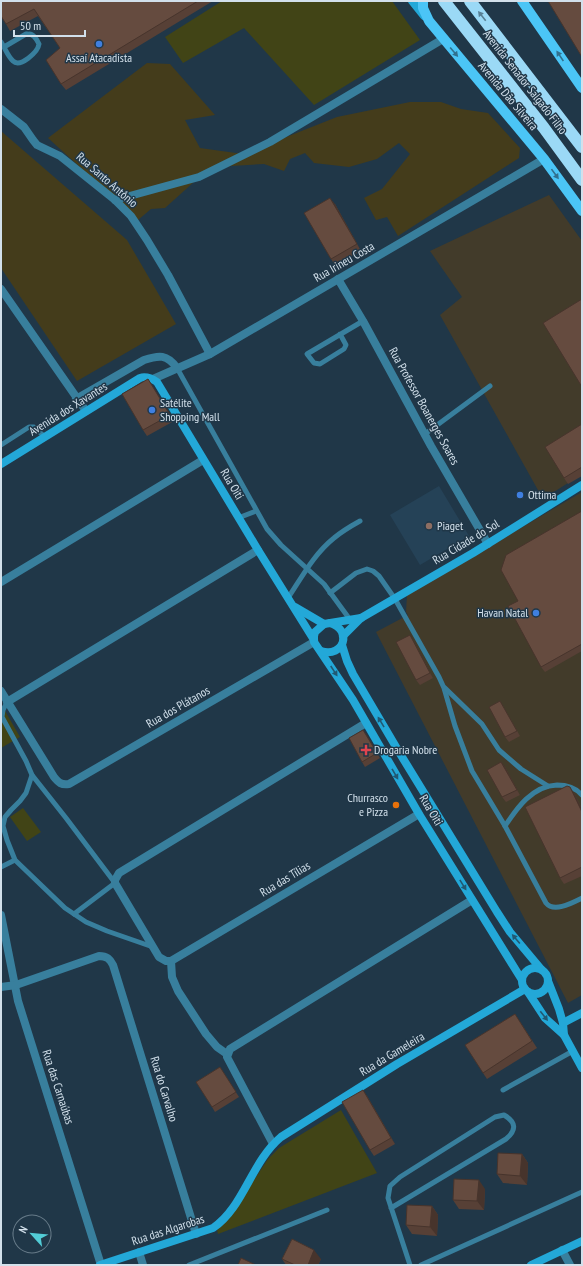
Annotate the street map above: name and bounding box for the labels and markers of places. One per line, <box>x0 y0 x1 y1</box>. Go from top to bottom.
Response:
marker: Assaí Atacadista <box>94 39 104 49</box>
place label: Assaí Atacadista <box>66 50 132 65</box>
place label: Satélite Shopping Mall <box>160 395 220 424</box>
marker: Satélite Shopping Mall <box>147 405 157 415</box>
place label: Ottima <box>528 487 557 502</box>
marker: Ottima <box>515 490 525 500</box>
place label: Piaget <box>437 518 464 533</box>
marker: Piaget <box>424 521 434 531</box>
place label: Havan Natal <box>477 605 528 620</box>
marker: Havan Natal <box>531 608 541 618</box>
place label: Drogaria Nobre <box>374 742 437 757</box>
marker: Drogaria Nobre <box>361 745 371 755</box>
place label: Churrasco e Pizza <box>347 790 388 819</box>
marker: Churrasco e Pizza <box>391 800 401 810</box>

